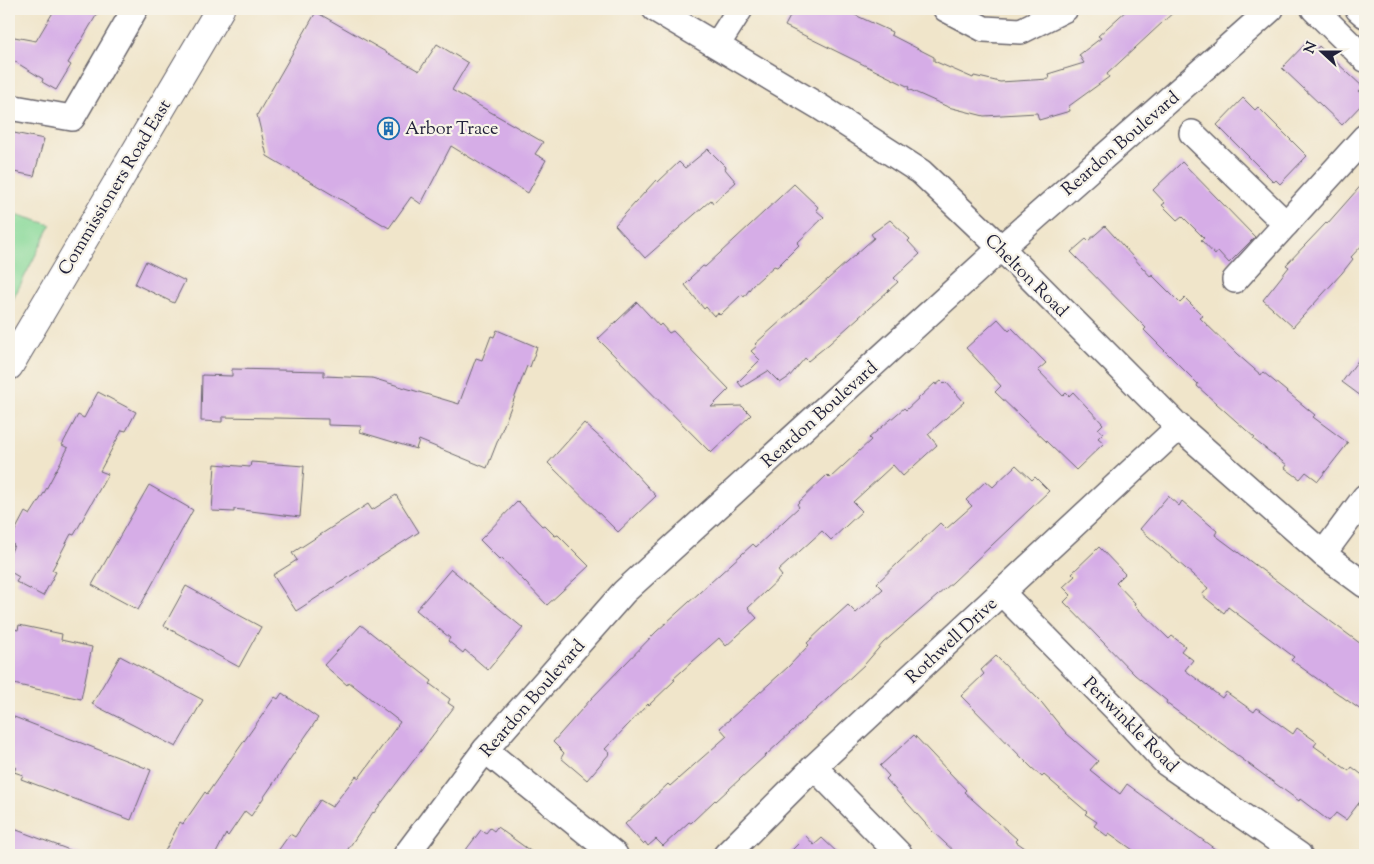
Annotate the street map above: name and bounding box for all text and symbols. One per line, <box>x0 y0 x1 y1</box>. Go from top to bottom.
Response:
north arrow <box>1296 28 1346 78</box>
text: N <box>1300 39 1323 57</box>
street label: Reardon Boulevard <box>1057 86 1186 203</box>
street label: Commissioners Road East <box>53 95 179 281</box>
building icon: Arbor Trace <box>377 116 401 140</box>
place label: Arbor Trace <box>405 117 499 143</box>
street label: Chelton Road <box>978 229 1073 324</box>
street label: Reardon Boulevard <box>756 356 884 475</box>
street label: Rothwell Drive <box>901 592 1004 691</box>
street label: Reardon Boulevard <box>475 635 592 764</box>
street label: Periwinkle Road <box>1076 672 1183 779</box>

